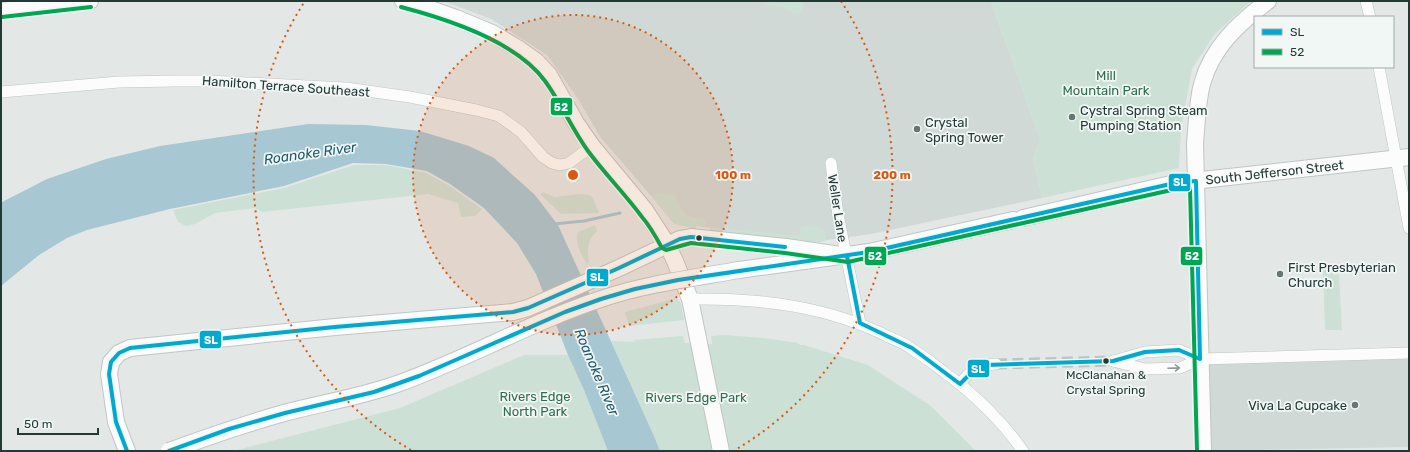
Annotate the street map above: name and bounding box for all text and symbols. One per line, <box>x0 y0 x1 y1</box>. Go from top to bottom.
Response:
legend <box>1254 16 1394 68</box>
text: SL <box>1290 25 1304 39</box>
text: 52 <box>1290 45 1304 59</box>
park label: Mill Mountain Park <box>1063 68 1150 98</box>
street label: Hamilton Terrace Southeast <box>201 73 370 100</box>
line badge: 52 <box>550 97 573 116</box>
text: 52 <box>554 101 568 114</box>
place label: Cystral Spring Steam Pumping Station <box>1080 103 1208 134</box>
marker: Cystral Spring Steam Pumping Station <box>1067 112 1077 122</box>
place label: Crystal Spring Tower <box>925 115 1004 146</box>
marker: Crystal Spring Tower <box>912 124 922 134</box>
water label: Roanoke River <box>263 139 358 168</box>
street label: South Jefferson Street <box>1205 157 1344 188</box>
centre of rings <box>566 168 580 182</box>
text: 100 m <box>715 168 751 182</box>
text: 200 m <box>873 168 911 182</box>
street label: Weller Lane <box>825 173 850 243</box>
line badge: SL <box>1168 173 1191 192</box>
text: SL <box>1173 176 1187 189</box>
unlabelled marker <box>694 233 704 243</box>
line badge: 52 <box>864 246 887 266</box>
line badge: 52 <box>1180 246 1203 266</box>
text: 52 <box>868 250 882 263</box>
text: 52 <box>1185 250 1199 263</box>
place label: First Presbyterian Church <box>1288 260 1396 290</box>
line badge: SL <box>586 268 609 287</box>
marker: First Presbyterian Church <box>1275 269 1285 279</box>
text: SL <box>590 271 604 284</box>
water label: Roanoke River <box>571 326 623 419</box>
line badge: SL <box>199 330 222 349</box>
text: SL <box>204 334 218 347</box>
marker: McClanahan & Crystal Spring <box>1101 356 1111 366</box>
line badge: SL <box>967 359 990 378</box>
text: SL <box>971 363 985 376</box>
one-way arrow <box>1167 364 1180 371</box>
place label: McClanahan & Crystal Spring <box>1066 368 1147 397</box>
park label: Rivers Edge North Park <box>499 389 571 419</box>
park label: Rivers Edge Park <box>645 390 747 406</box>
place label: Viva La Cupcake <box>1248 398 1347 413</box>
marker: Viva La Cupcake <box>1350 400 1360 410</box>
scale bar <box>18 410 98 436</box>
text: 50 m <box>24 417 52 431</box>

